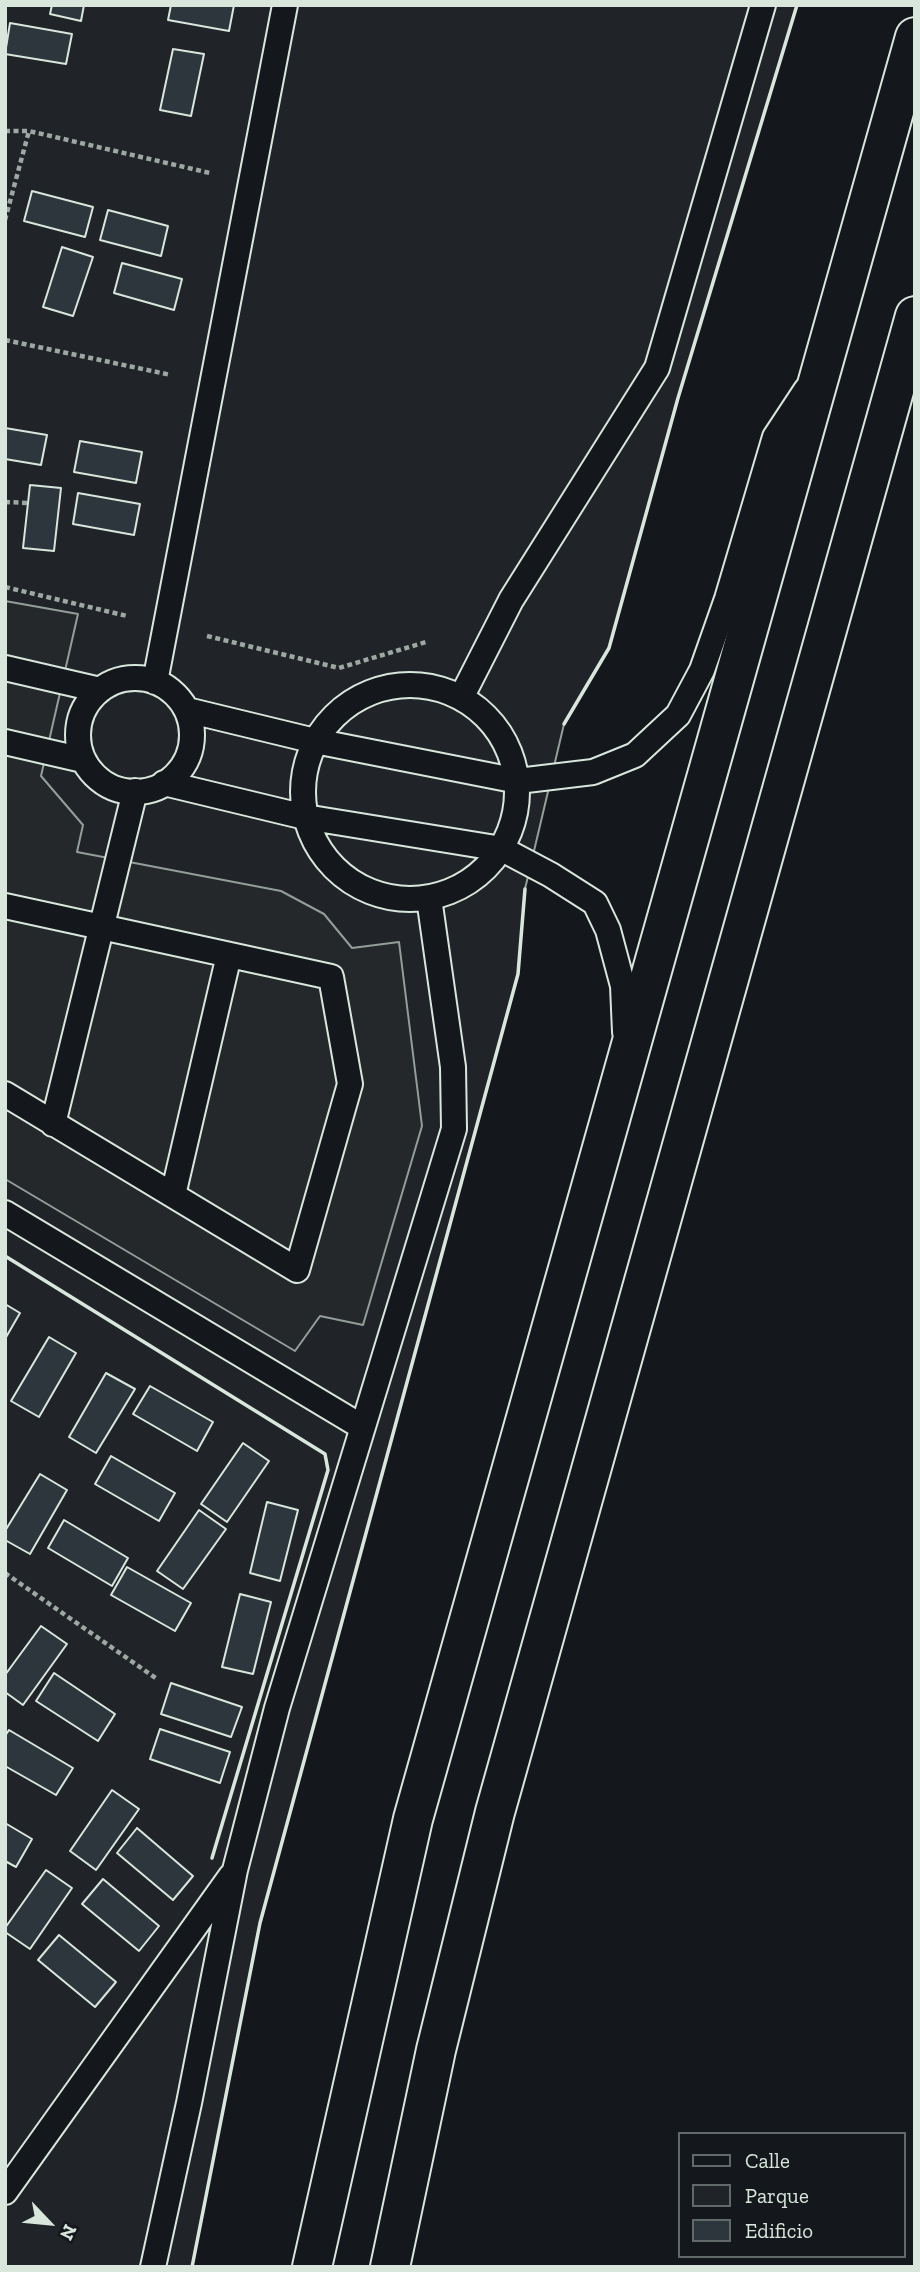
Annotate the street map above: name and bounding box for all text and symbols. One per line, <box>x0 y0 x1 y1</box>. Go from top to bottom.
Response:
legend <box>678 2132 906 2258</box>
text: Calle <box>745 2148 790 2173</box>
text: Parque <box>745 2183 809 2208</box>
north arrow <box>14 2188 84 2258</box>
text: Edificio <box>745 2218 813 2243</box>
text: N <box>55 2221 82 2244</box>

